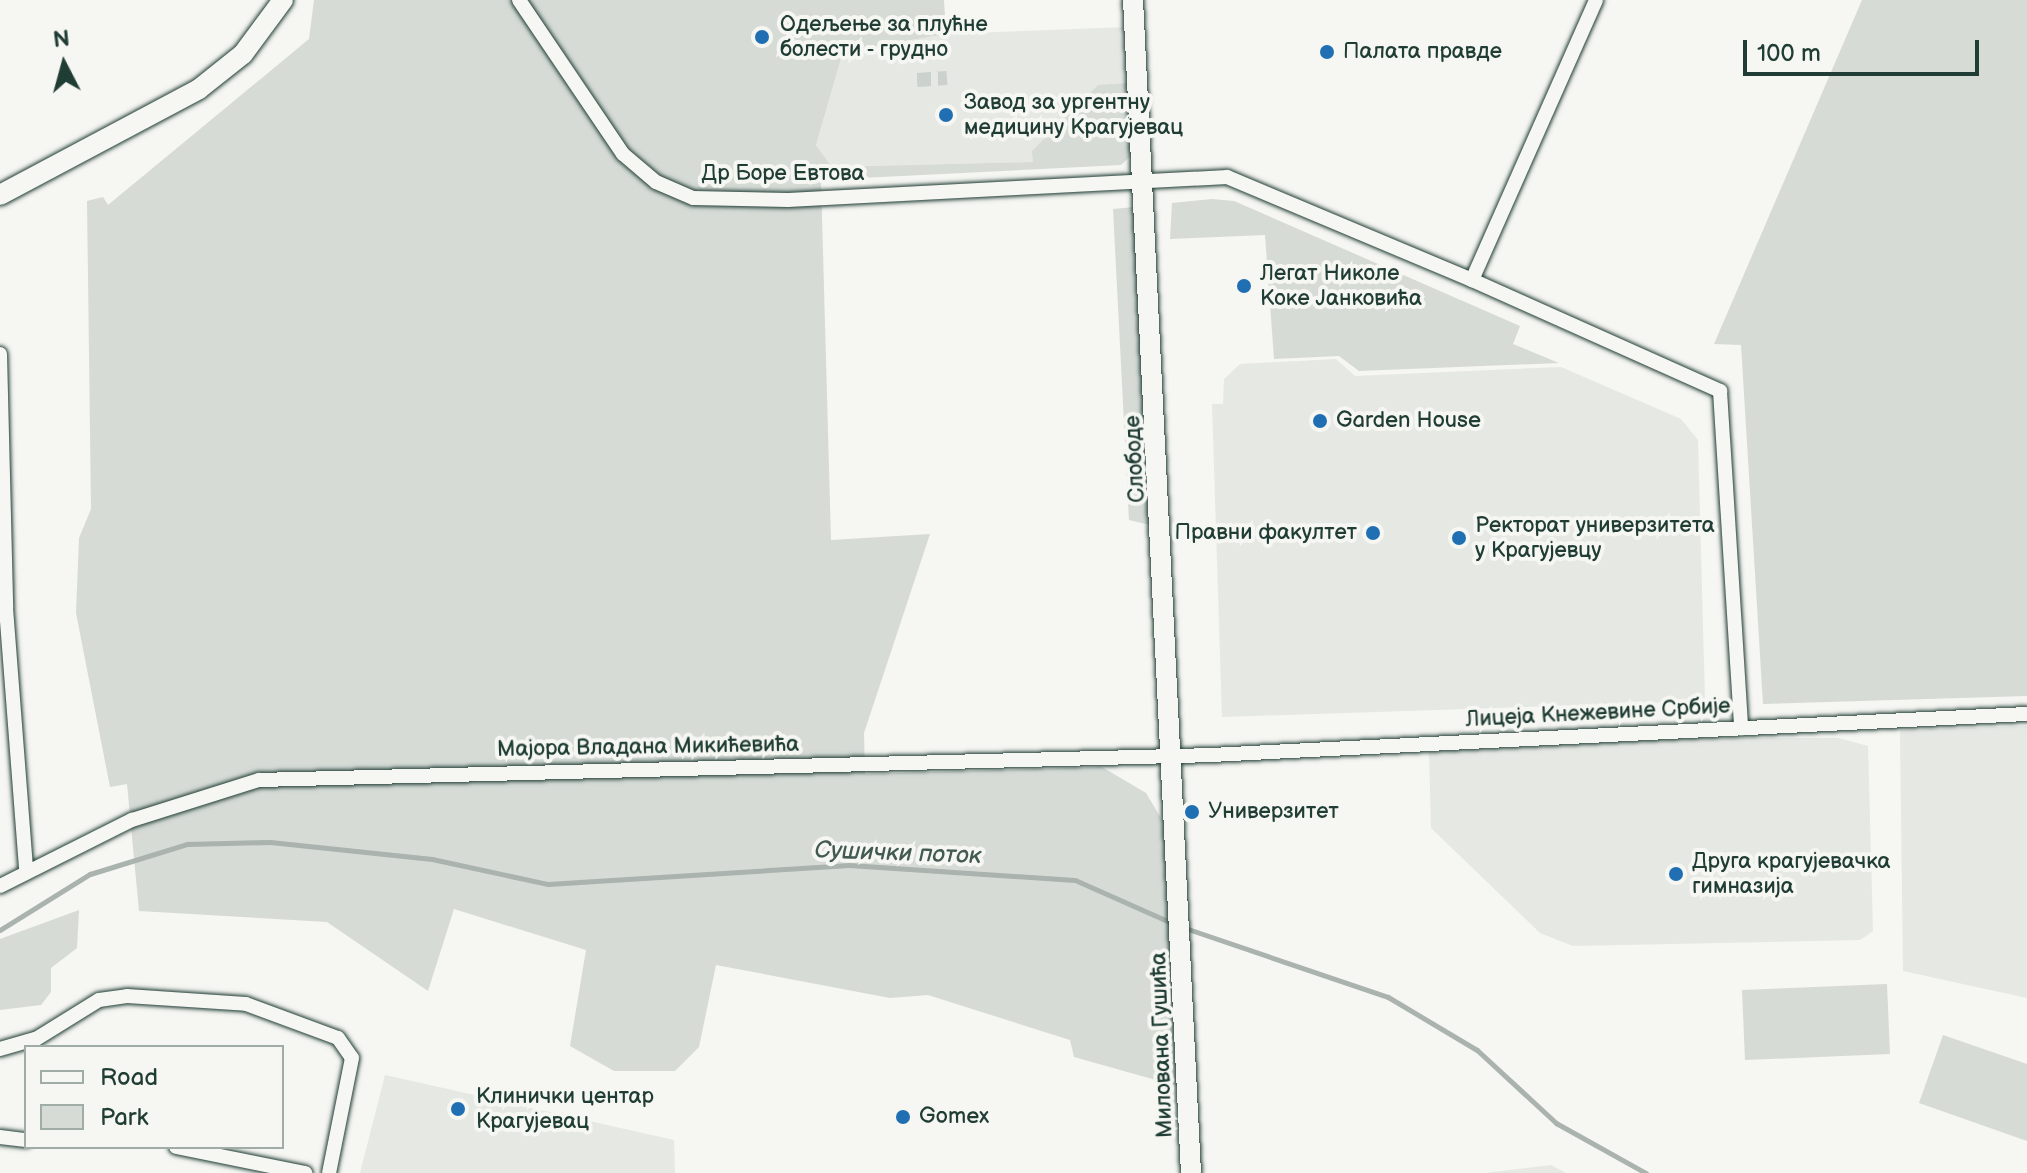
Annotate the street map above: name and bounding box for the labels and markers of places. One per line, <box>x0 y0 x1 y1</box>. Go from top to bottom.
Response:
place label: Одељење за плућне болести - грудно <box>780 11 988 62</box>
marker: Одељење за плућне болести - грудно <box>751 26 773 48</box>
place label: Палата правде <box>1343 39 1502 65</box>
marker: Палата правде <box>1318 43 1336 61</box>
place label: Завод за ургентну медицину Крагујевац <box>964 89 1183 140</box>
marker: Завод за ургентну медицину Крагујевац <box>935 104 957 126</box>
place label: Легат Николе Коке Јанковића <box>1260 260 1422 312</box>
marker: Легат Николе Коке Јанковића <box>1235 277 1253 295</box>
place label: Garden House <box>1336 408 1481 434</box>
marker: Garden House <box>1311 412 1329 430</box>
place label: Ректорат универзитета у Крагујевцу <box>1475 512 1715 564</box>
place label: Правни факултет <box>1174 520 1357 546</box>
marker: Правни факултет <box>1364 524 1382 542</box>
marker: Ректорат универзитета у Крагујевцу <box>1450 529 1468 547</box>
place label: Универзитет <box>1208 799 1339 825</box>
marker: Универзитет <box>1183 803 1201 821</box>
place label: Друга крагујевачка гимназија <box>1692 848 1891 900</box>
marker: Друга крагујевачка гимназија <box>1667 865 1685 883</box>
place label: Клинички центар Крагујевац <box>476 1083 654 1134</box>
marker: Клинички центар Крагујевац <box>447 1098 469 1120</box>
place label: Gomex <box>919 1104 989 1130</box>
marker: Gomex <box>894 1108 912 1126</box>

